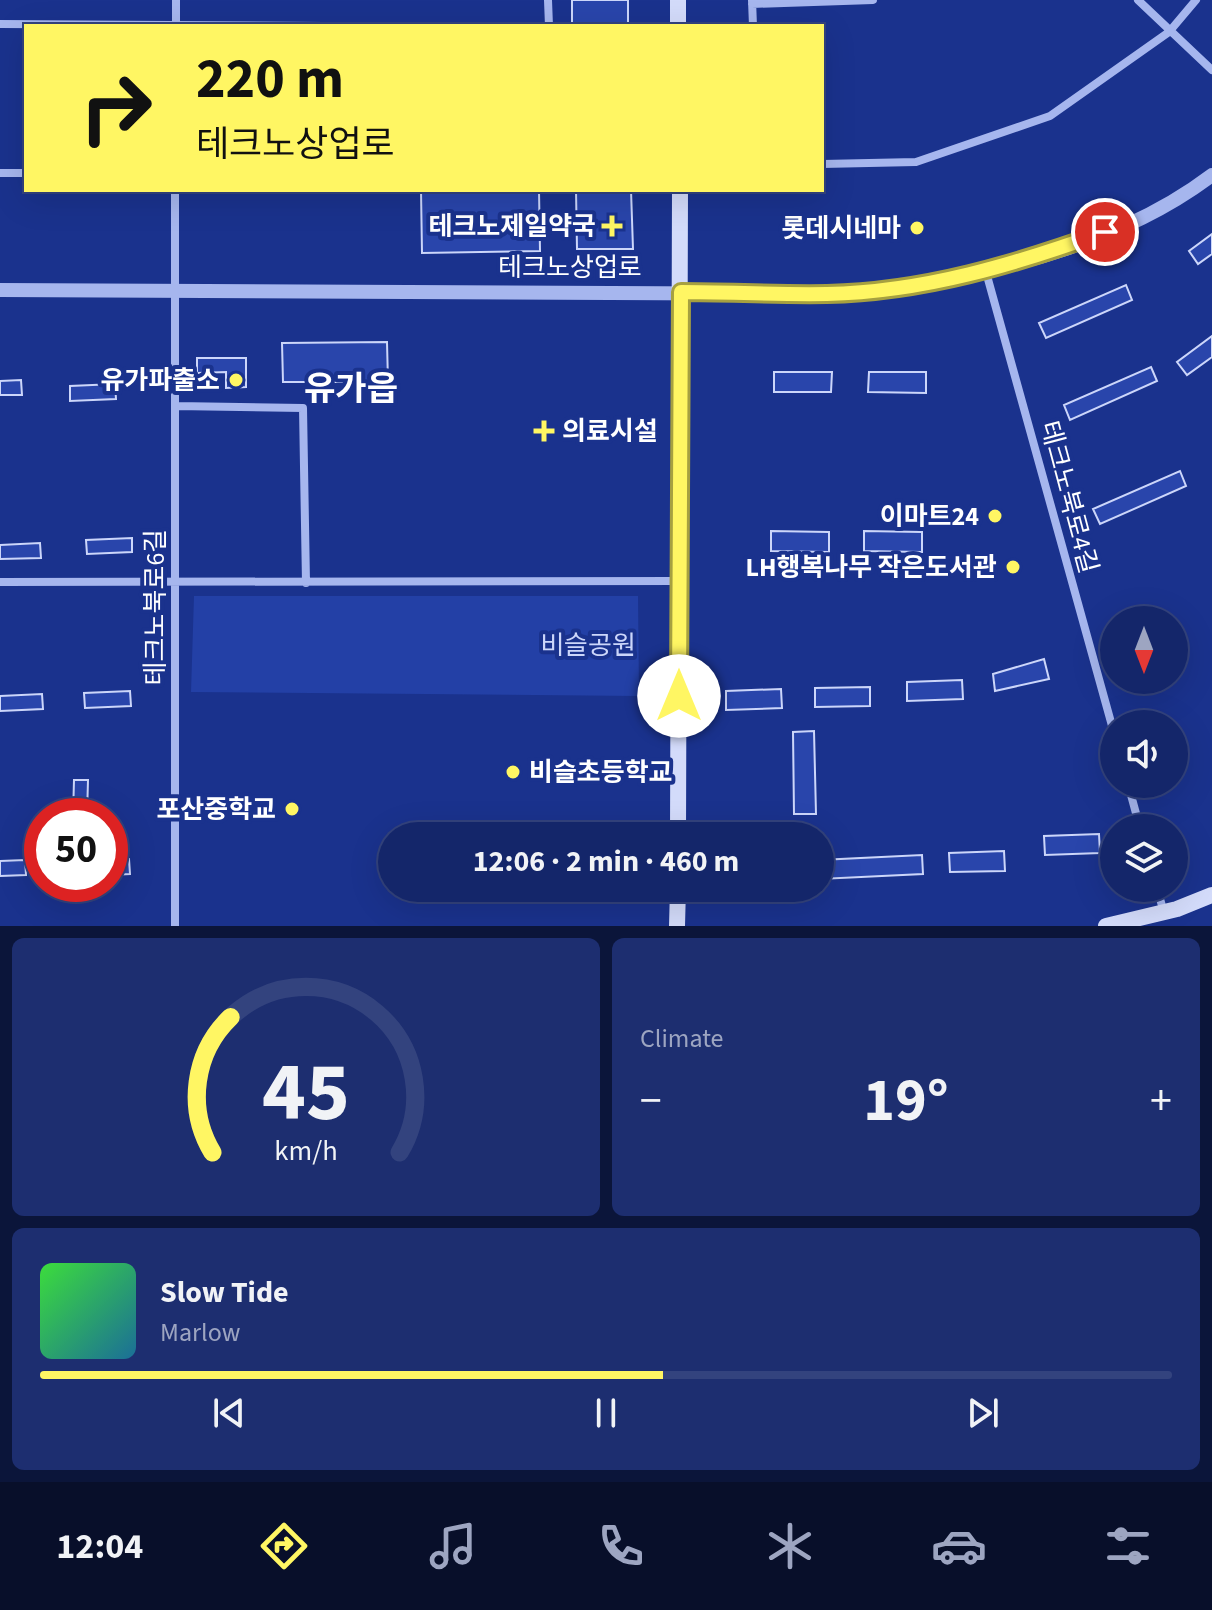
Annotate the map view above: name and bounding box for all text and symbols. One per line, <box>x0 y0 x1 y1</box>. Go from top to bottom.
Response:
text: 220 m <box>196 40 344 119</box>
icon: right <box>64 56 168 160</box>
text: 테크노상업로 <box>196 119 395 170</box>
pin <box>1071 198 1139 266</box>
place label: 테크노제일약국 <box>429 208 596 245</box>
place label: 롯데시네마 <box>781 210 901 247</box>
icon: arrive <box>1083 210 1127 254</box>
marker: 테크노제일약국 <box>603 217 621 235</box>
marker: 롯데시네마 <box>908 219 926 237</box>
street label: 테크노상업로 <box>498 249 642 286</box>
place label: 유가파출소 <box>100 362 220 399</box>
district label: 유가읍 <box>304 365 398 414</box>
marker: 유가파출소 <box>227 371 245 389</box>
place label: 의료시설 <box>562 413 658 450</box>
street label: 테크노북로4길 <box>1031 417 1107 577</box>
marker: 의료시설 <box>533 420 555 442</box>
place label: 이마트24 <box>880 498 979 535</box>
marker: 이마트24 <box>986 507 1004 525</box>
street label: 테크노북로6길 <box>137 529 174 685</box>
place label: LH행복나무 작은도서관 <box>746 549 997 586</box>
marker: LH행복나무 작은도서관 <box>1004 558 1022 576</box>
north arrow <box>1100 606 1188 694</box>
map controls <box>1100 606 1188 902</box>
park label: 비슬공원 <box>540 627 636 664</box>
position arrow <box>637 654 721 738</box>
button: sound <box>1100 710 1188 798</box>
place label: 비슬초등학교 <box>529 754 673 791</box>
marker: 비슬초등학교 <box>504 763 522 781</box>
place label: 포산중학교 <box>156 791 276 828</box>
speed limit sign: 50 <box>24 798 128 902</box>
marker: 포산중학교 <box>283 800 301 818</box>
button: layers <box>1100 814 1188 902</box>
text: 12:06 · 2 min · 460 m <box>473 840 739 883</box>
text: Climate <box>640 1020 724 1057</box>
text: 45 <box>262 1034 350 1152</box>
text: 19° <box>863 1059 949 1144</box>
text: − <box>640 1070 662 1133</box>
text: + <box>1150 1070 1172 1133</box>
text: km/h <box>274 1131 338 1171</box>
text: Slow Tide <box>160 1271 289 1314</box>
text: Marlow <box>160 1314 240 1351</box>
icon: previous <box>207 1391 251 1435</box>
icon: pause <box>584 1391 628 1435</box>
icon: next <box>961 1391 1005 1435</box>
icon: directions <box>256 1518 312 1574</box>
icon: music <box>425 1518 481 1574</box>
icon: phone <box>593 1518 649 1574</box>
icon: climate <box>762 1518 818 1574</box>
icon: car <box>931 1518 987 1574</box>
icon: filters <box>1100 1518 1156 1574</box>
text: 12:04 <box>56 1521 143 1572</box>

